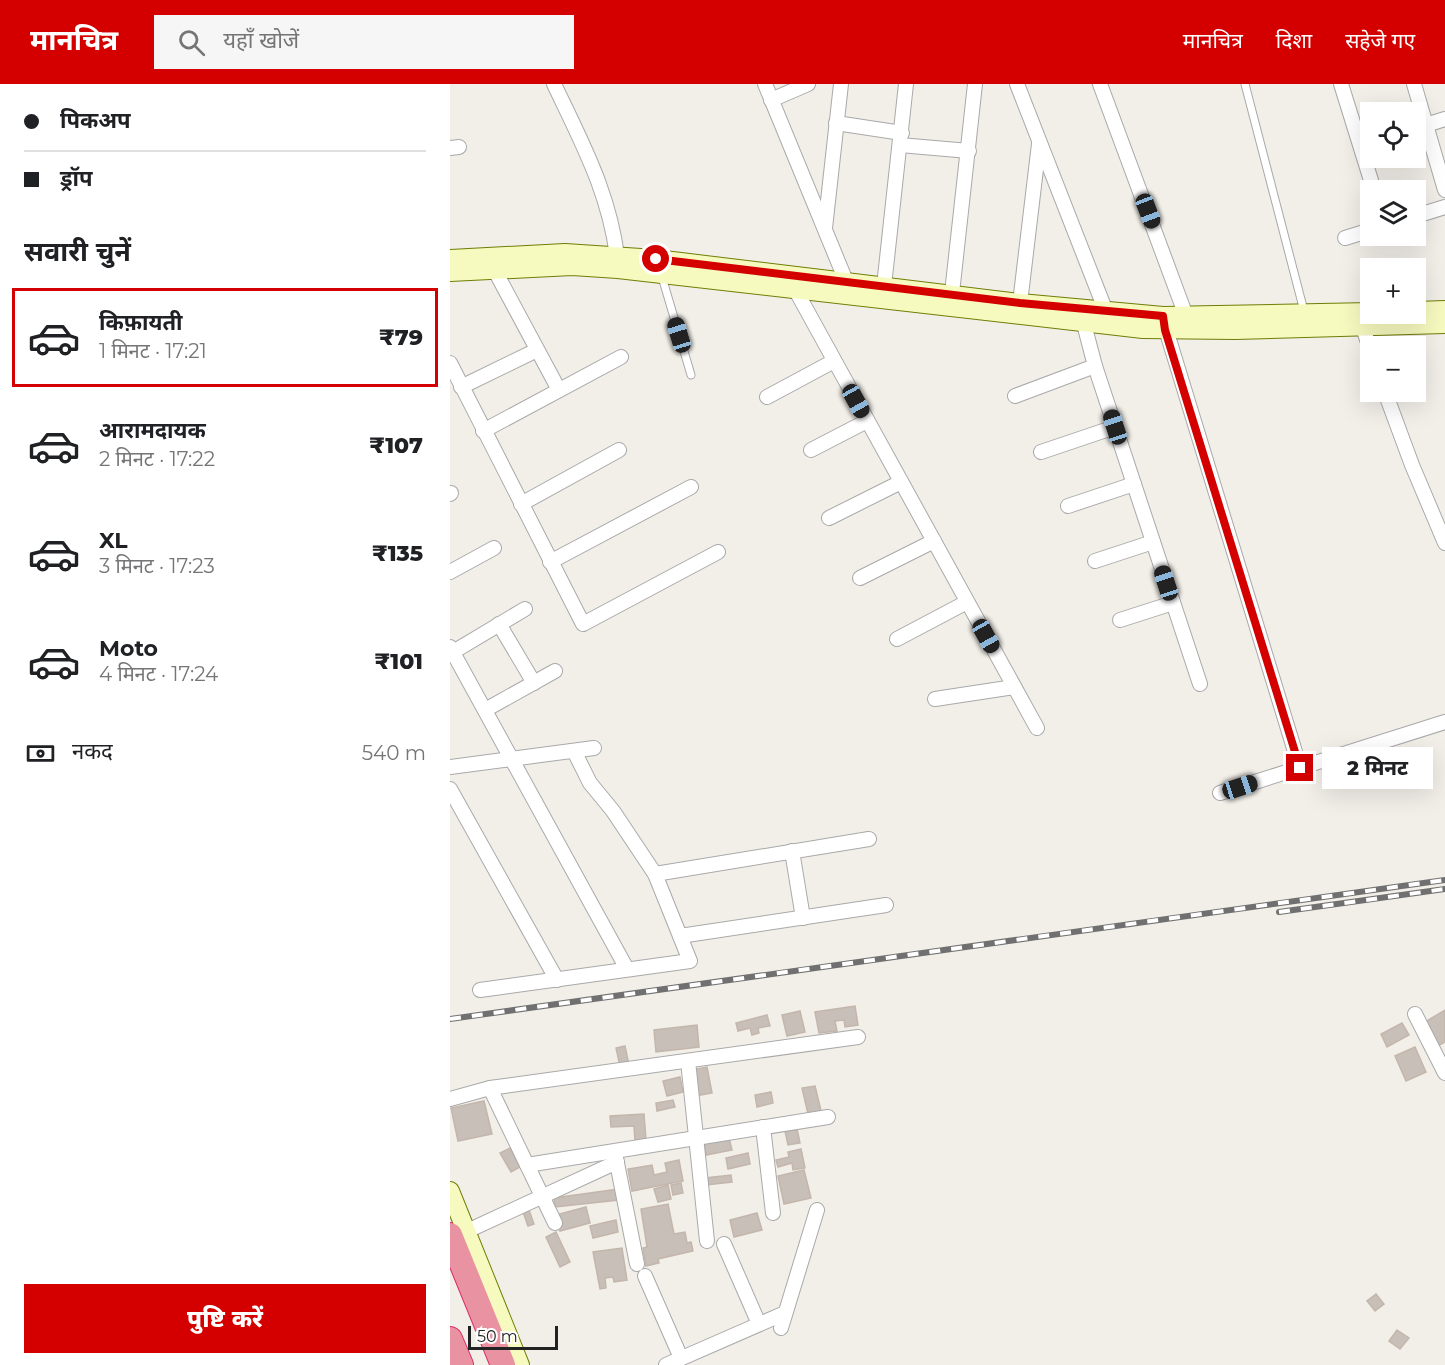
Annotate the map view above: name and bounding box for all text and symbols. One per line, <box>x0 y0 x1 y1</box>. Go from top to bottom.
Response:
search box <box>154 15 574 69</box>
text: मानचित्र <box>30 23 118 57</box>
icon: search <box>175 26 208 59</box>
text: यहाँ खोजें <box>223 27 299 54</box>
text: मानचित्र <box>1183 28 1243 53</box>
text: दिशा <box>1276 28 1312 53</box>
text: सहेजे गए <box>1345 28 1415 53</box>
map controls <box>1360 102 1426 402</box>
button: locate <box>1360 102 1426 168</box>
text: पिकअप <box>60 107 131 134</box>
text: ड्रॉप <box>60 165 93 192</box>
button: layers <box>1360 180 1426 246</box>
car <box>1133 191 1163 231</box>
text: सवारी चुनें <box>24 235 131 268</box>
route start <box>642 245 669 272</box>
button: + <box>1360 258 1426 324</box>
text: किफ़ायती <box>99 309 183 336</box>
icon: car <box>27 311 81 365</box>
car <box>665 315 693 355</box>
text: ₹79 <box>379 324 423 351</box>
button: − <box>1360 336 1426 402</box>
text: 1 मिनट · 17:21 <box>99 339 207 363</box>
car <box>839 381 873 421</box>
car <box>1101 407 1129 447</box>
text: आरामदायक <box>99 417 206 444</box>
icon: car <box>27 419 81 473</box>
text: ₹107 <box>369 432 423 459</box>
text: 2 मिनट · 17:22 <box>99 447 215 471</box>
icon: car <box>27 527 81 581</box>
text: XL <box>99 527 128 554</box>
text: ₹135 <box>372 540 423 567</box>
text: 3 मिनट · 17:23 <box>99 554 215 578</box>
car <box>1152 563 1180 603</box>
car <box>969 616 1003 656</box>
icon: car <box>27 635 81 689</box>
text: Moto <box>99 635 158 662</box>
text: ₹101 <box>374 648 423 675</box>
text: 4 मिनट · 17:24 <box>99 662 218 686</box>
icon: cash <box>24 737 57 770</box>
text: नकद <box>72 738 113 765</box>
text: 540 m <box>362 741 426 765</box>
callout: 2 मिनट <box>1321 747 1432 789</box>
route end <box>1286 754 1313 781</box>
text: 2 मिनट <box>1347 756 1408 780</box>
car <box>1220 773 1260 801</box>
button: पुष्टि करें <box>24 1284 426 1353</box>
scale bar <box>468 1323 558 1350</box>
text: 50 m <box>477 1327 518 1346</box>

